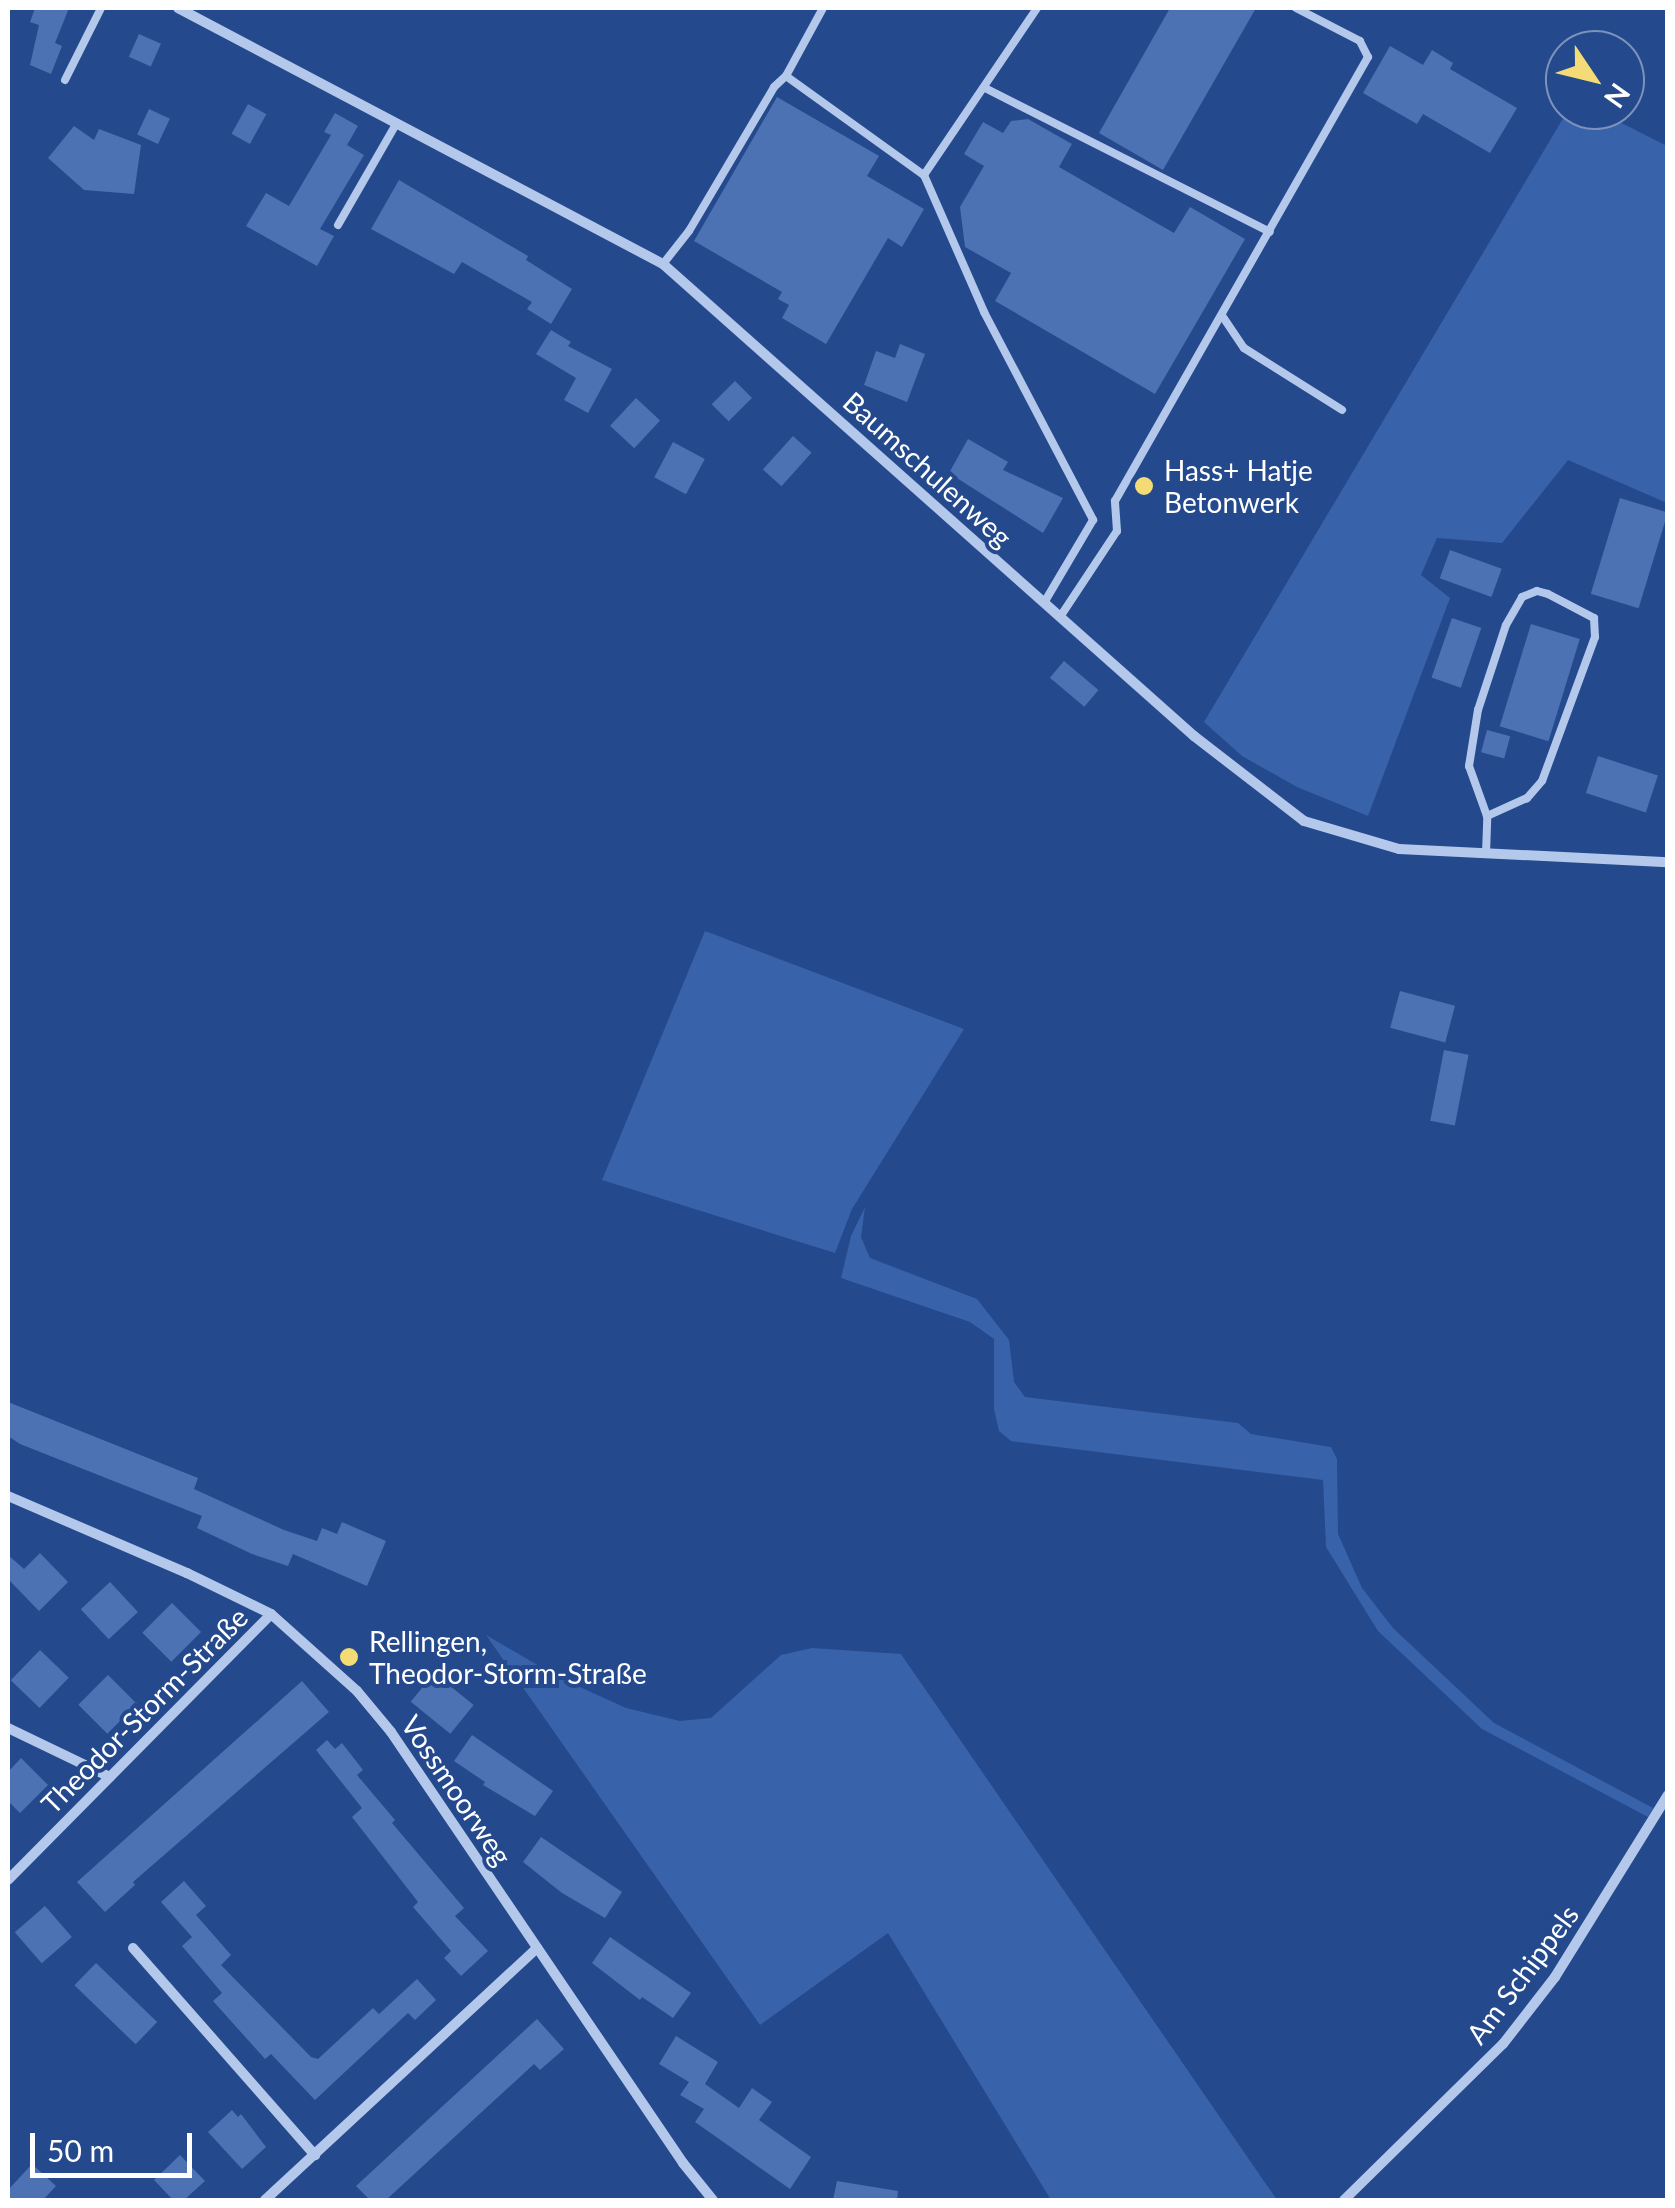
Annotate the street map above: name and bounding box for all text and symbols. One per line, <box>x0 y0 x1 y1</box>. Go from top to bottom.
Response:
north arrow <box>1545 30 1645 130</box>
text: N <box>1598 77 1638 115</box>
street label: Baumschulenweg <box>837 385 1019 553</box>
place label: Hass+ Hatje Betonwerk <box>1164 453 1313 519</box>
marker: Hass+ Hatje Betonwerk <box>1133 475 1155 497</box>
street label: Theodor-Storm-Straße <box>34 1600 254 1820</box>
place label: Rellingen, Theodor-Storm-Straße <box>369 1624 647 1690</box>
marker: Rellingen, Theodor-Storm-Straße <box>338 1646 360 1668</box>
street label: Vossmoorweg <box>395 1709 519 1871</box>
street label: Am Schippels <box>1459 1898 1585 2050</box>
scale bar <box>35 2113 198 2175</box>
text: 50 m <box>47 2132 114 2168</box>

